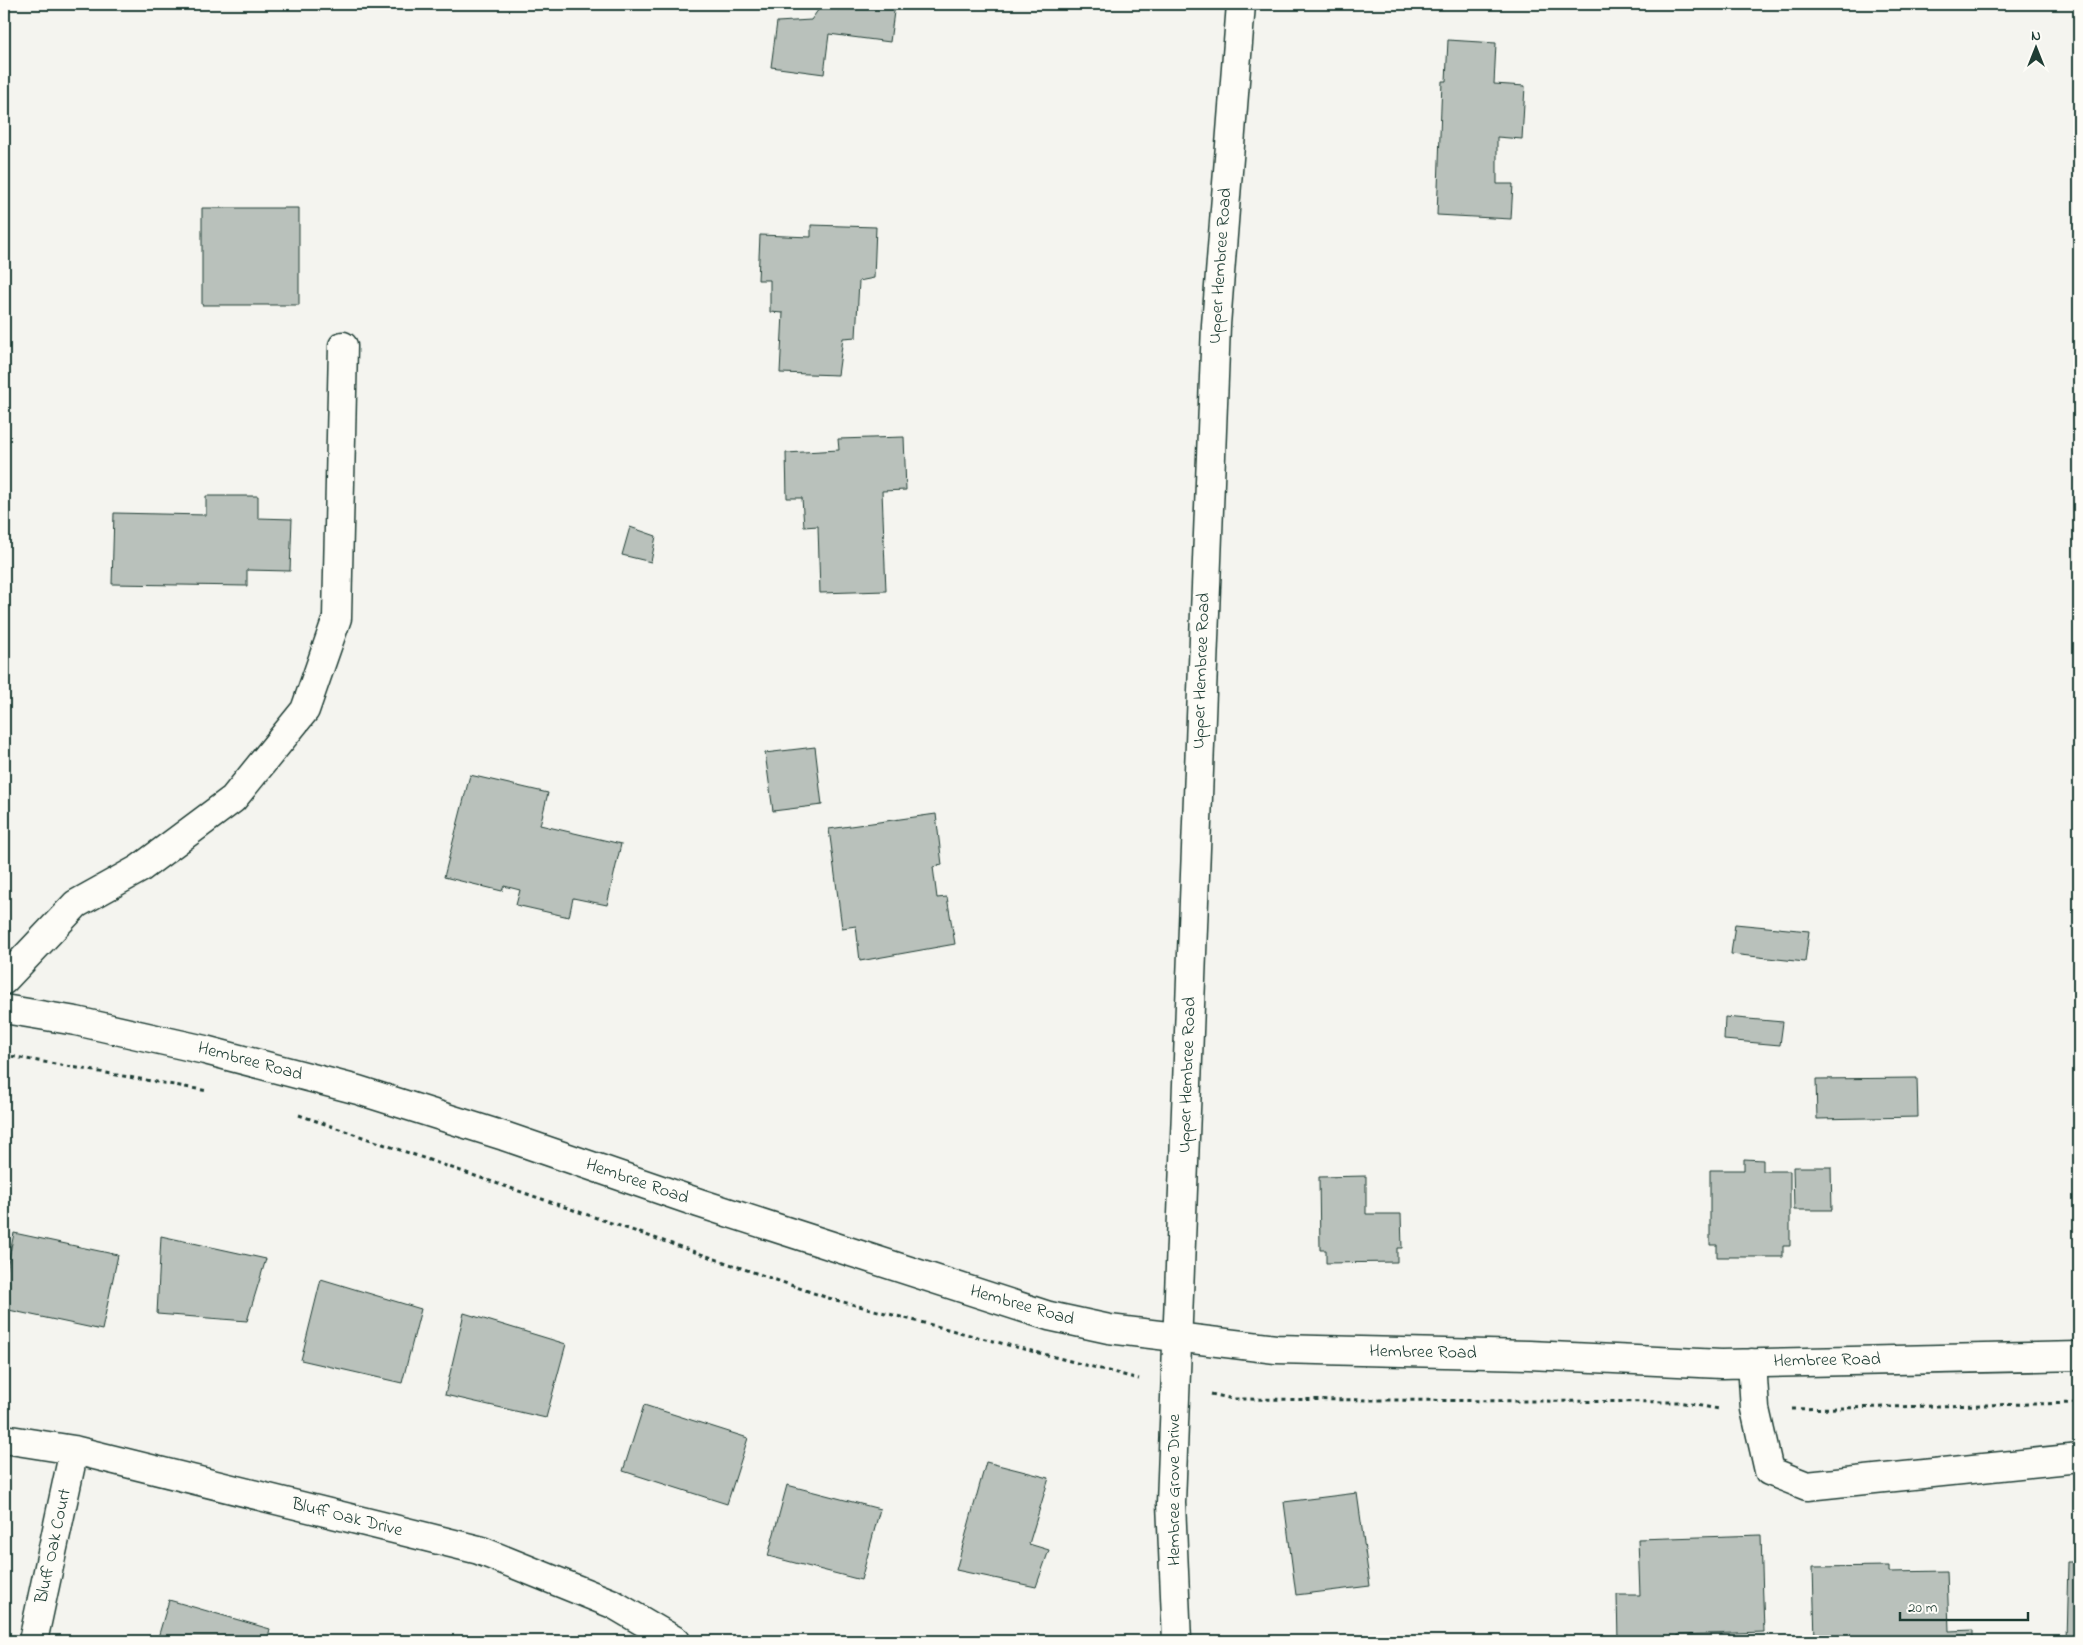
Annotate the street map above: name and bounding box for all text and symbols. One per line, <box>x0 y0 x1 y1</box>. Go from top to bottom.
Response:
north arrow <box>2010 22 2060 72</box>
text: N <box>2031 26 2041 47</box>
street label: Upper Hembree Road <box>1203 187 1239 345</box>
street label: Upper Hembree Road <box>1186 592 1218 750</box>
street label: Upper Hembree Road <box>1172 996 1204 1154</box>
street label: Hembree Road <box>195 1036 305 1088</box>
street label: Hembree Road <box>582 1152 692 1212</box>
street label: Hembree Road <box>967 1279 1077 1333</box>
street label: Hembree Road <box>1369 1339 1477 1367</box>
street label: Hembree Road <box>1773 1347 1881 1375</box>
street label: Hembree Grove Drive <box>1162 1413 1188 1566</box>
street label: Bluff Oak Court <box>29 1486 79 1607</box>
street label: Bluff Oak Drive <box>288 1491 406 1545</box>
scale bar <box>1900 1590 2028 1622</box>
text: 20 m <box>1908 1597 1938 1619</box>

